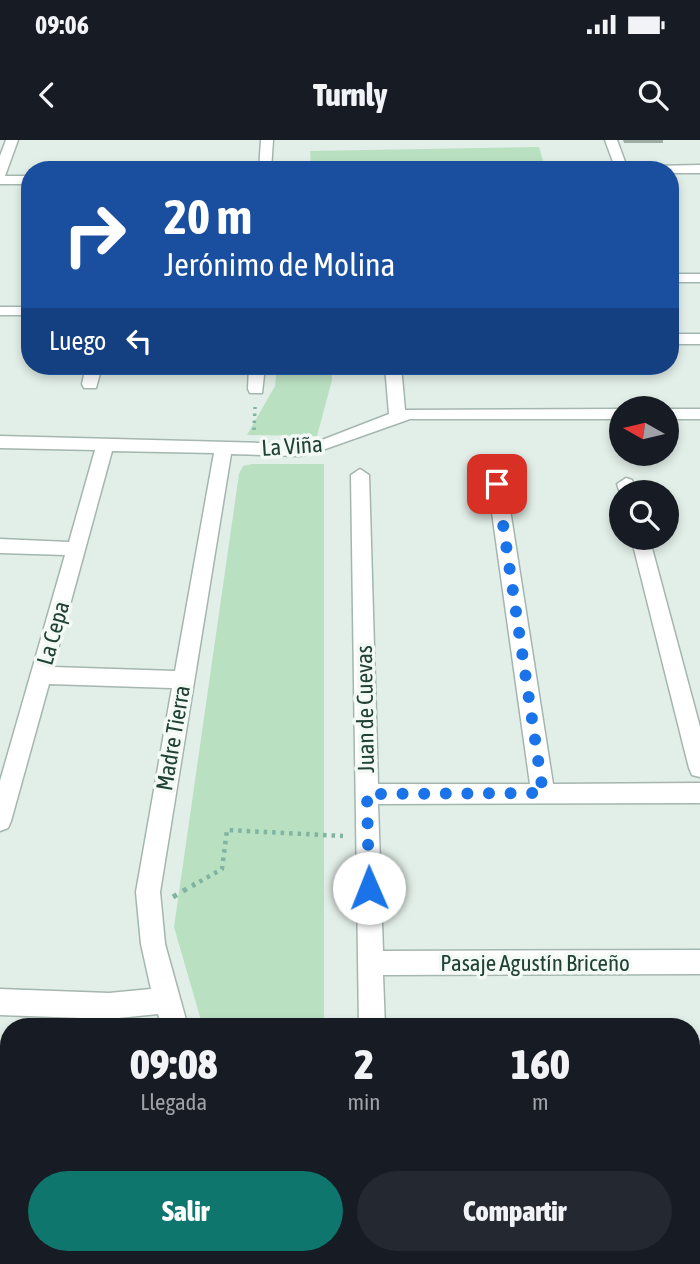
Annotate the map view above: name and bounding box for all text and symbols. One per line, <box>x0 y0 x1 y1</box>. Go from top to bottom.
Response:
text: 09:06 <box>35 10 89 40</box>
icon: back <box>28 76 66 114</box>
text: Turnly <box>313 76 387 113</box>
icon: search <box>634 76 672 114</box>
text: 20 m <box>164 188 252 244</box>
icon: right <box>49 189 140 280</box>
text: Jerónimo de Molina <box>164 246 395 283</box>
icon: left <box>120 322 158 360</box>
text: Luego <box>49 326 106 356</box>
north arrow <box>609 396 679 466</box>
map controls <box>609 396 679 550</box>
street label: La Viña <box>261 431 323 461</box>
pin <box>467 454 527 514</box>
icon: arrive <box>478 465 516 503</box>
button: search <box>609 480 679 550</box>
street label: La Cepa <box>32 598 74 668</box>
street label: Juan de Cuevas <box>351 645 379 773</box>
street label: Madre Tierra <box>151 683 195 793</box>
position arrow <box>332 851 406 925</box>
street label: Pasaje Agustín Briceño <box>440 950 630 976</box>
text: 09:08 <box>130 1040 217 1088</box>
text: 2 <box>354 1040 374 1088</box>
text: 160 <box>511 1040 570 1088</box>
text: Llegada <box>140 1089 207 1115</box>
text: min <box>348 1089 381 1115</box>
text: m <box>532 1089 549 1115</box>
button: Salir <box>28 1171 343 1251</box>
button: Compartir <box>357 1171 672 1251</box>

